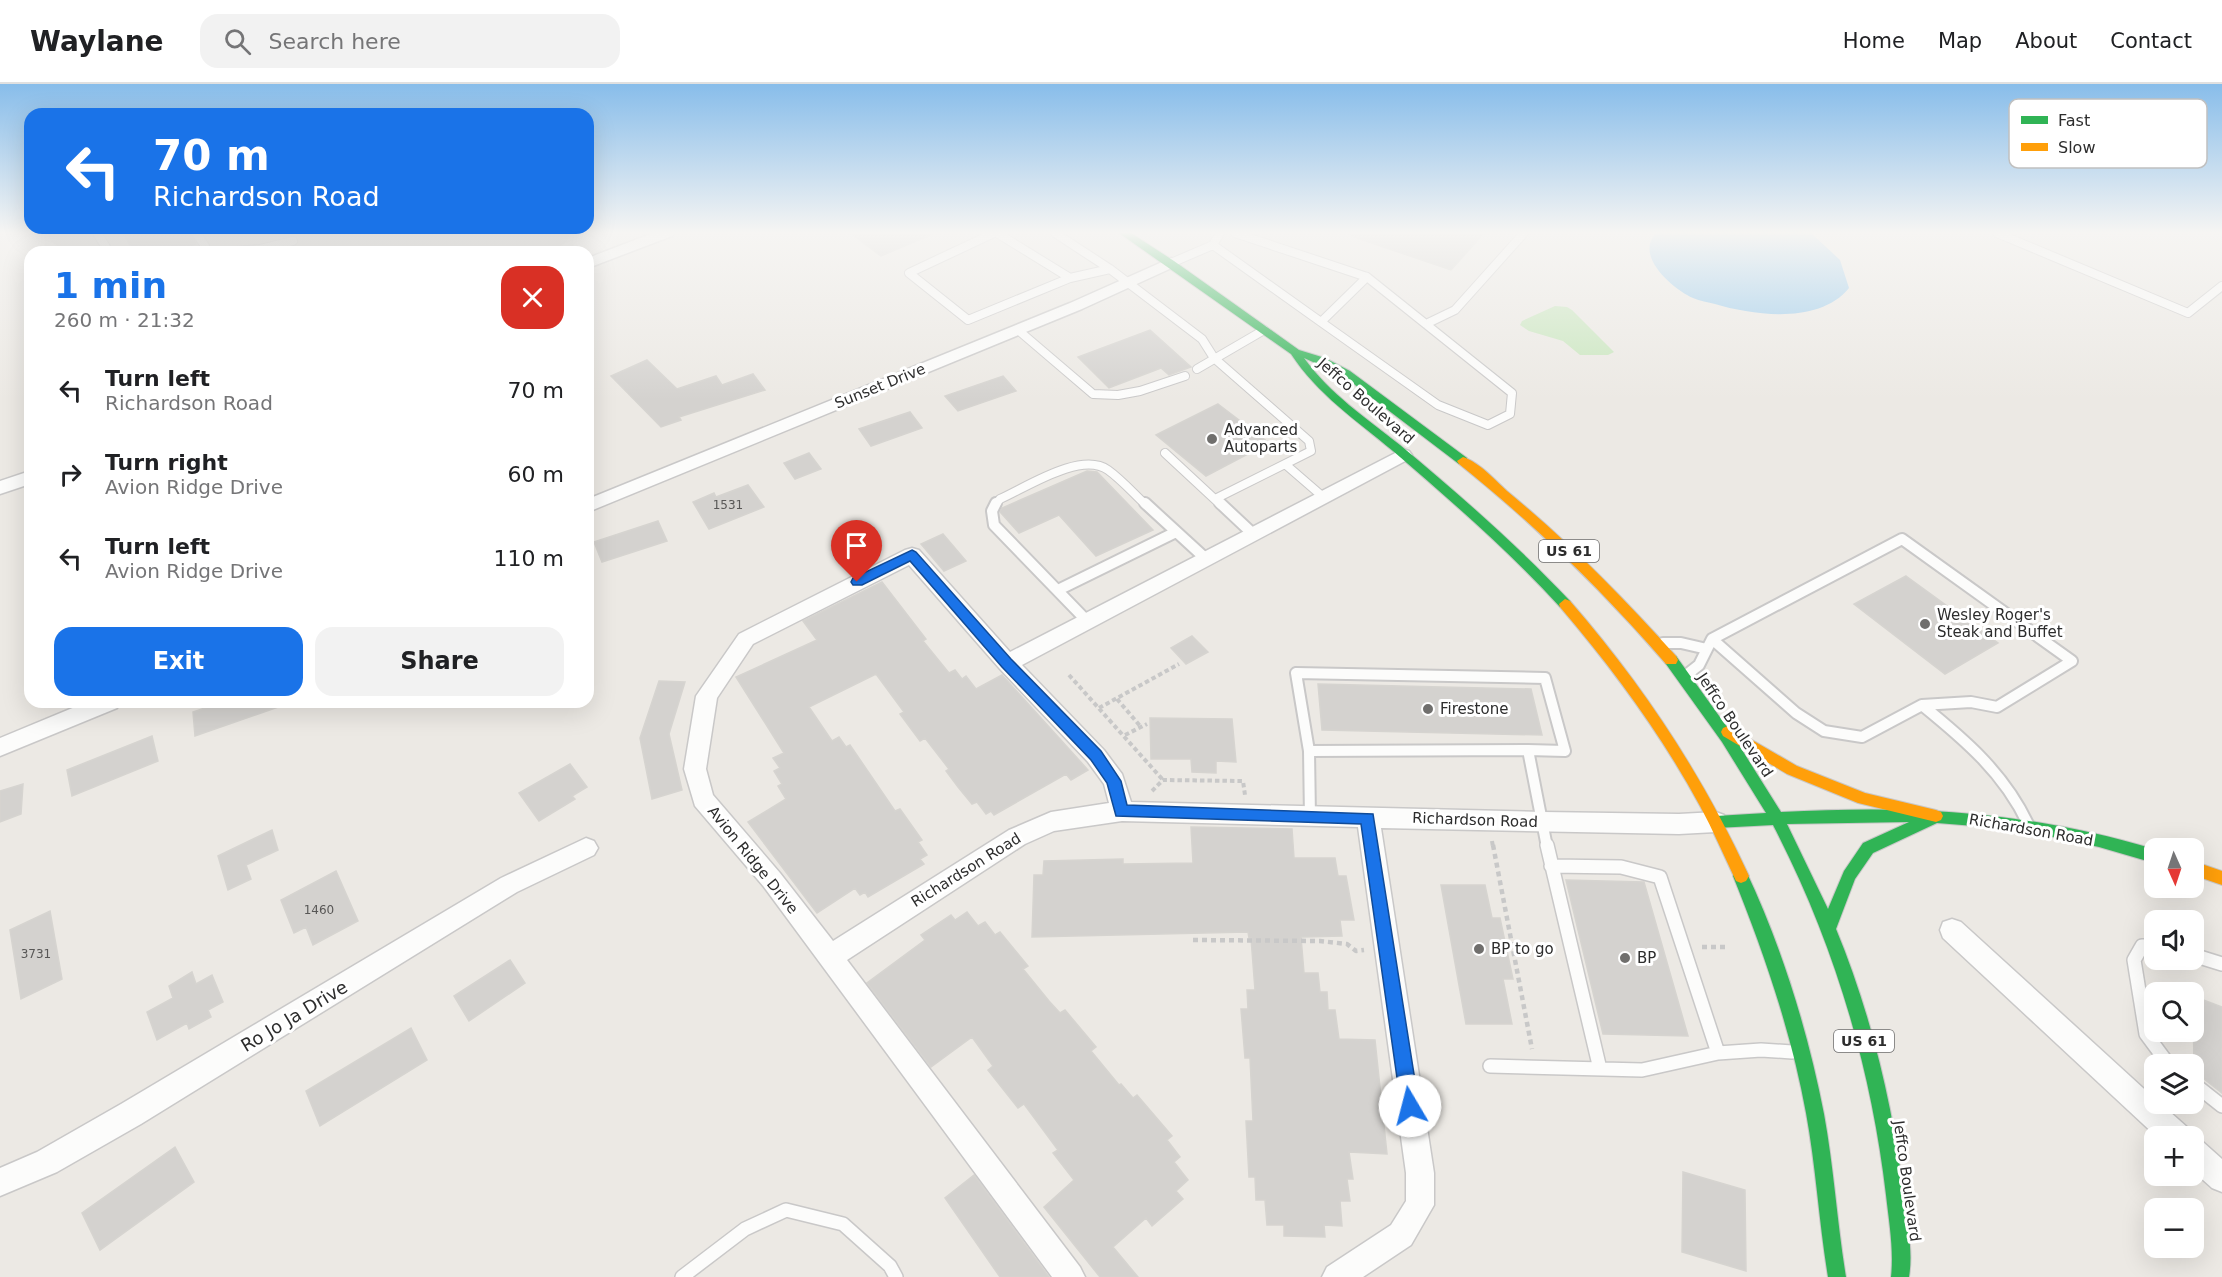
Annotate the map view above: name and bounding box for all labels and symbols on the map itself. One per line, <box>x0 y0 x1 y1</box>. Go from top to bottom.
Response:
legend <box>2009 99 2207 168</box>
text: Fast <box>2058 111 2090 130</box>
text: Slow <box>2058 138 2095 157</box>
street label: Jeffco Boulevard <box>1313 354 1418 448</box>
street label: Sunset Drive <box>832 360 928 412</box>
place label: Advanced Autoparts <box>1224 421 1298 456</box>
marker: Advanced Autoparts <box>1205 432 1219 446</box>
house number: 1531 <box>713 498 743 512</box>
pin <box>831 520 882 582</box>
road number: US 61 <box>1539 540 1599 562</box>
place label: Wesley Roger's Steak and Buffet <box>1937 606 2063 641</box>
marker: Wesley Roger's Steak and Buffet <box>1918 617 1932 631</box>
street label: Jeffco Boulevard <box>1693 669 1777 781</box>
place label: Firestone <box>1440 700 1508 718</box>
marker: Firestone <box>1421 702 1435 716</box>
street label: Avion Ridge Drive <box>704 802 802 918</box>
street label: Richardson Road <box>1412 809 1538 831</box>
street label: Richardson Road <box>1967 810 2095 850</box>
street label: Richardson Road <box>908 829 1024 911</box>
north arrow <box>2144 838 2204 898</box>
house number: 1460 <box>304 903 334 917</box>
place label: BP to go <box>1491 940 1554 958</box>
marker: BP to go <box>1472 942 1486 956</box>
house number: 3731 <box>21 947 51 961</box>
place label: BP <box>1637 949 1656 967</box>
marker: BP <box>1618 951 1632 965</box>
street label: Ro Jo Ja Drive <box>237 976 351 1056</box>
road number: US 61 <box>1834 1030 1894 1052</box>
position arrow <box>1378 1074 1442 1138</box>
street label: Jeffco Boulevard <box>1889 1118 1924 1243</box>

